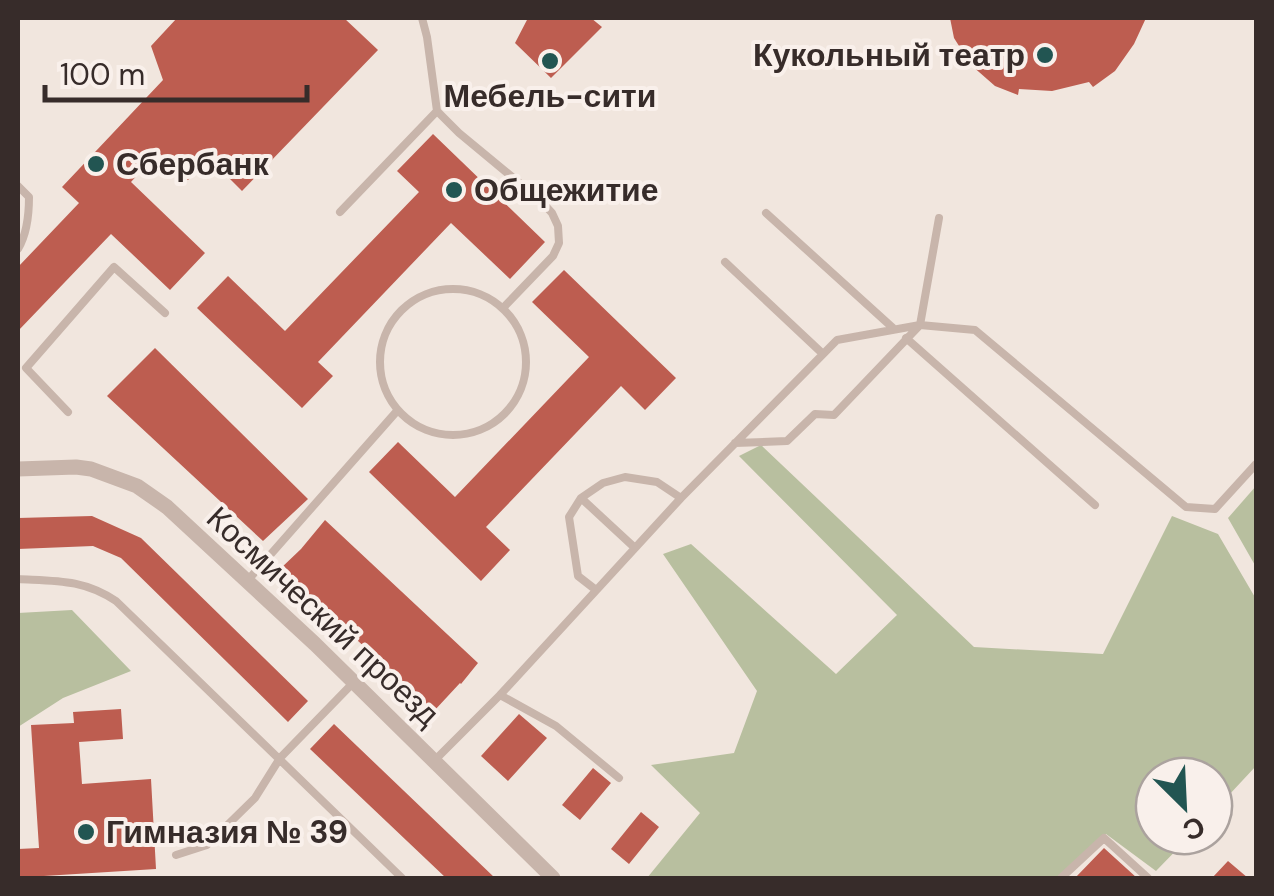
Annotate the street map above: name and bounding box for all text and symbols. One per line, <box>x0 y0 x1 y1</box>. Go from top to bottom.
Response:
place label: Кукольный театр <box>753 34 1025 76</box>
scale bar <box>45 40 308 102</box>
marker: Кукольный театр <box>1034 44 1056 66</box>
marker: Мебель-сити <box>539 50 561 72</box>
text: 100 m <box>60 55 145 94</box>
place label: Мебель-сити <box>444 75 656 117</box>
place label: Сбербанк <box>116 143 270 185</box>
marker: Сбербанк <box>85 153 107 175</box>
place label: Общежитие <box>474 169 659 211</box>
marker: Общежитие <box>443 179 465 201</box>
street label: Космический проезд <box>198 497 449 735</box>
north arrow <box>1134 756 1234 856</box>
text: С <box>1177 807 1211 849</box>
place label: Гимназия № 39 <box>106 811 348 853</box>
marker: Гимназия № 39 <box>75 821 97 843</box>

